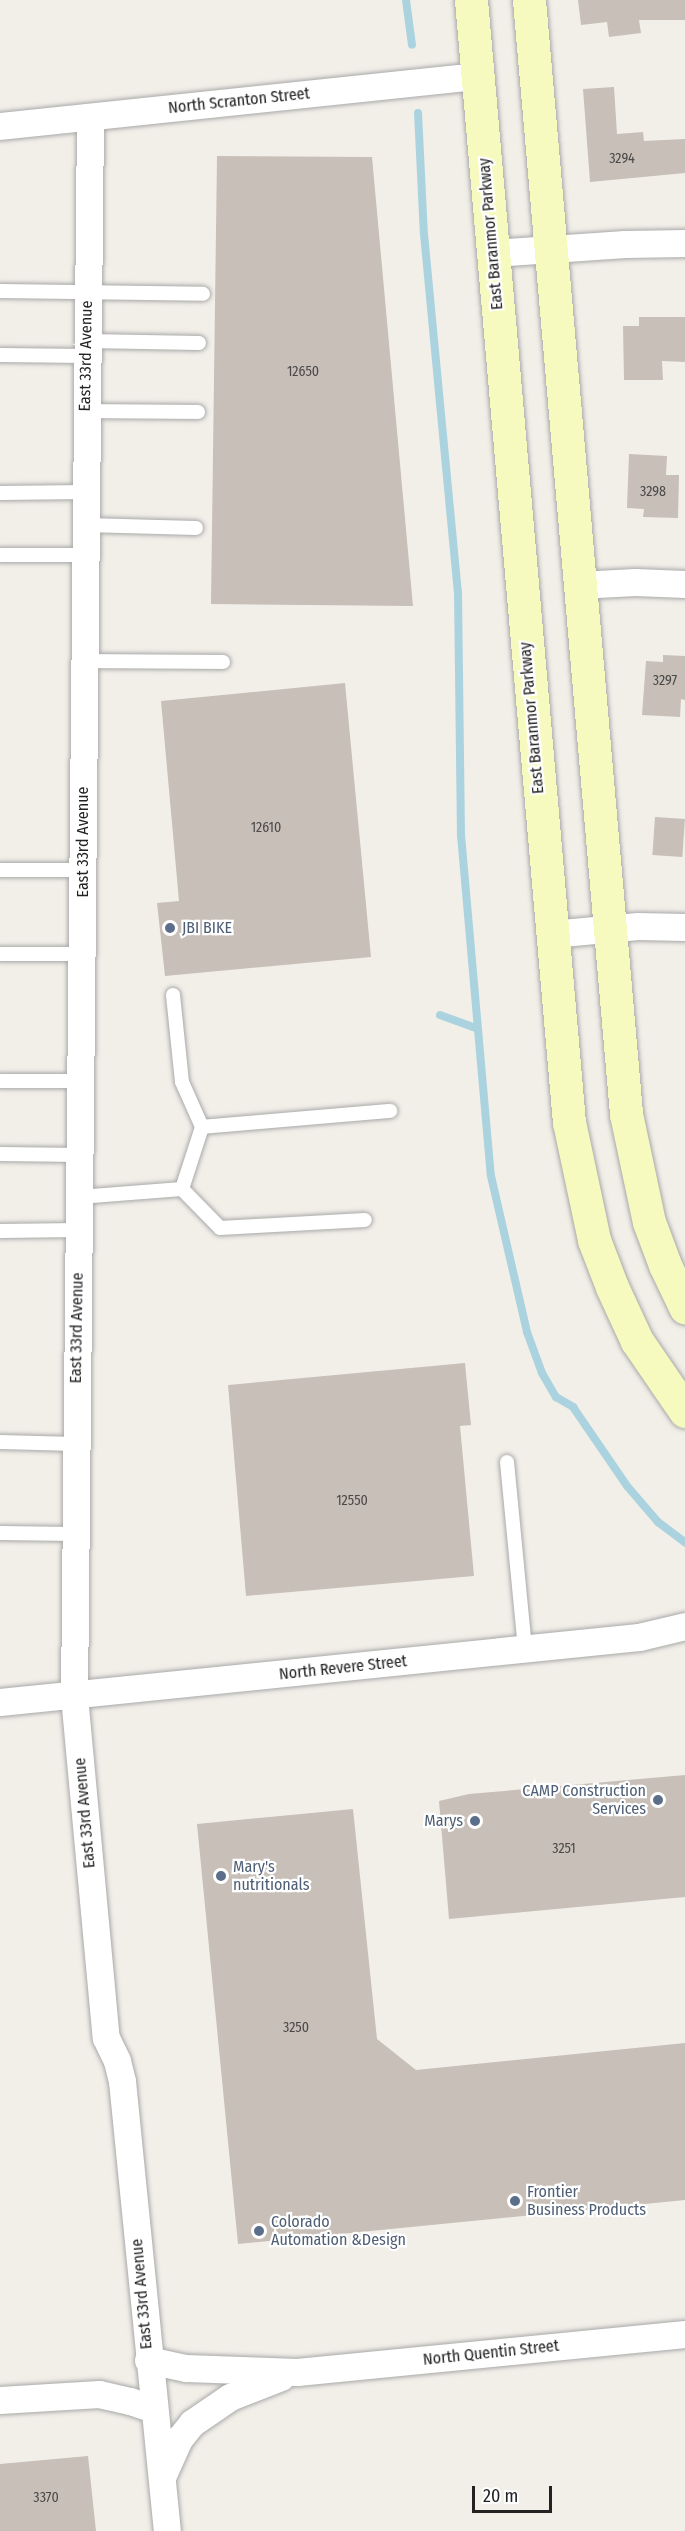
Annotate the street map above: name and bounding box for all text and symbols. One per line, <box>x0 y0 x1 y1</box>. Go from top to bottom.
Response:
street label: North Scranton Street <box>167 84 311 118</box>
house number: 3294 <box>609 151 635 167</box>
street label: East Baranmor Parkway <box>475 157 507 311</box>
street label: East 33rd Avenue <box>75 300 97 412</box>
house number: 12650 <box>287 364 319 380</box>
house number: 3298 <box>640 484 666 500</box>
street label: East Baranmor Parkway <box>516 641 548 795</box>
house number: 3297 <box>653 673 677 689</box>
street label: East 33rd Avenue <box>73 787 93 897</box>
house number: 12610 <box>251 820 281 836</box>
place label: JBI BIKE <box>182 918 232 938</box>
marker: JBI BIKE <box>163 921 177 935</box>
street label: East 33rd Avenue <box>66 1272 88 1384</box>
house number: 12550 <box>336 1493 368 1509</box>
street label: North Revere Street <box>278 1652 408 1684</box>
street label: East 33rd Avenue <box>71 1757 99 1869</box>
place label: CAMP Construction Services <box>522 1781 646 1819</box>
marker: CAMP Construction Services <box>651 1793 665 1807</box>
place label: Marys <box>424 1811 463 1831</box>
marker: Marys <box>468 1814 482 1828</box>
house number: 3251 <box>552 1841 576 1857</box>
place label: Mary's nutritionals <box>233 1857 309 1895</box>
marker: Mary's nutritionals <box>214 1869 228 1883</box>
house number: 3250 <box>283 2020 309 2036</box>
place label: Frontier Business Products <box>527 2182 646 2220</box>
marker: Frontier Business Products <box>508 2194 522 2208</box>
place label: Colorado Automation &Design <box>271 2212 406 2250</box>
marker: Colorado Automation &Design <box>252 2224 266 2238</box>
street label: East 33rd Avenue <box>128 2238 156 2350</box>
street label: North Quentin Street <box>422 2336 560 2370</box>
scale bar <box>475 2474 554 2512</box>
text: 20 m <box>483 2485 518 2507</box>
house number: 3370 <box>33 2490 59 2506</box>

